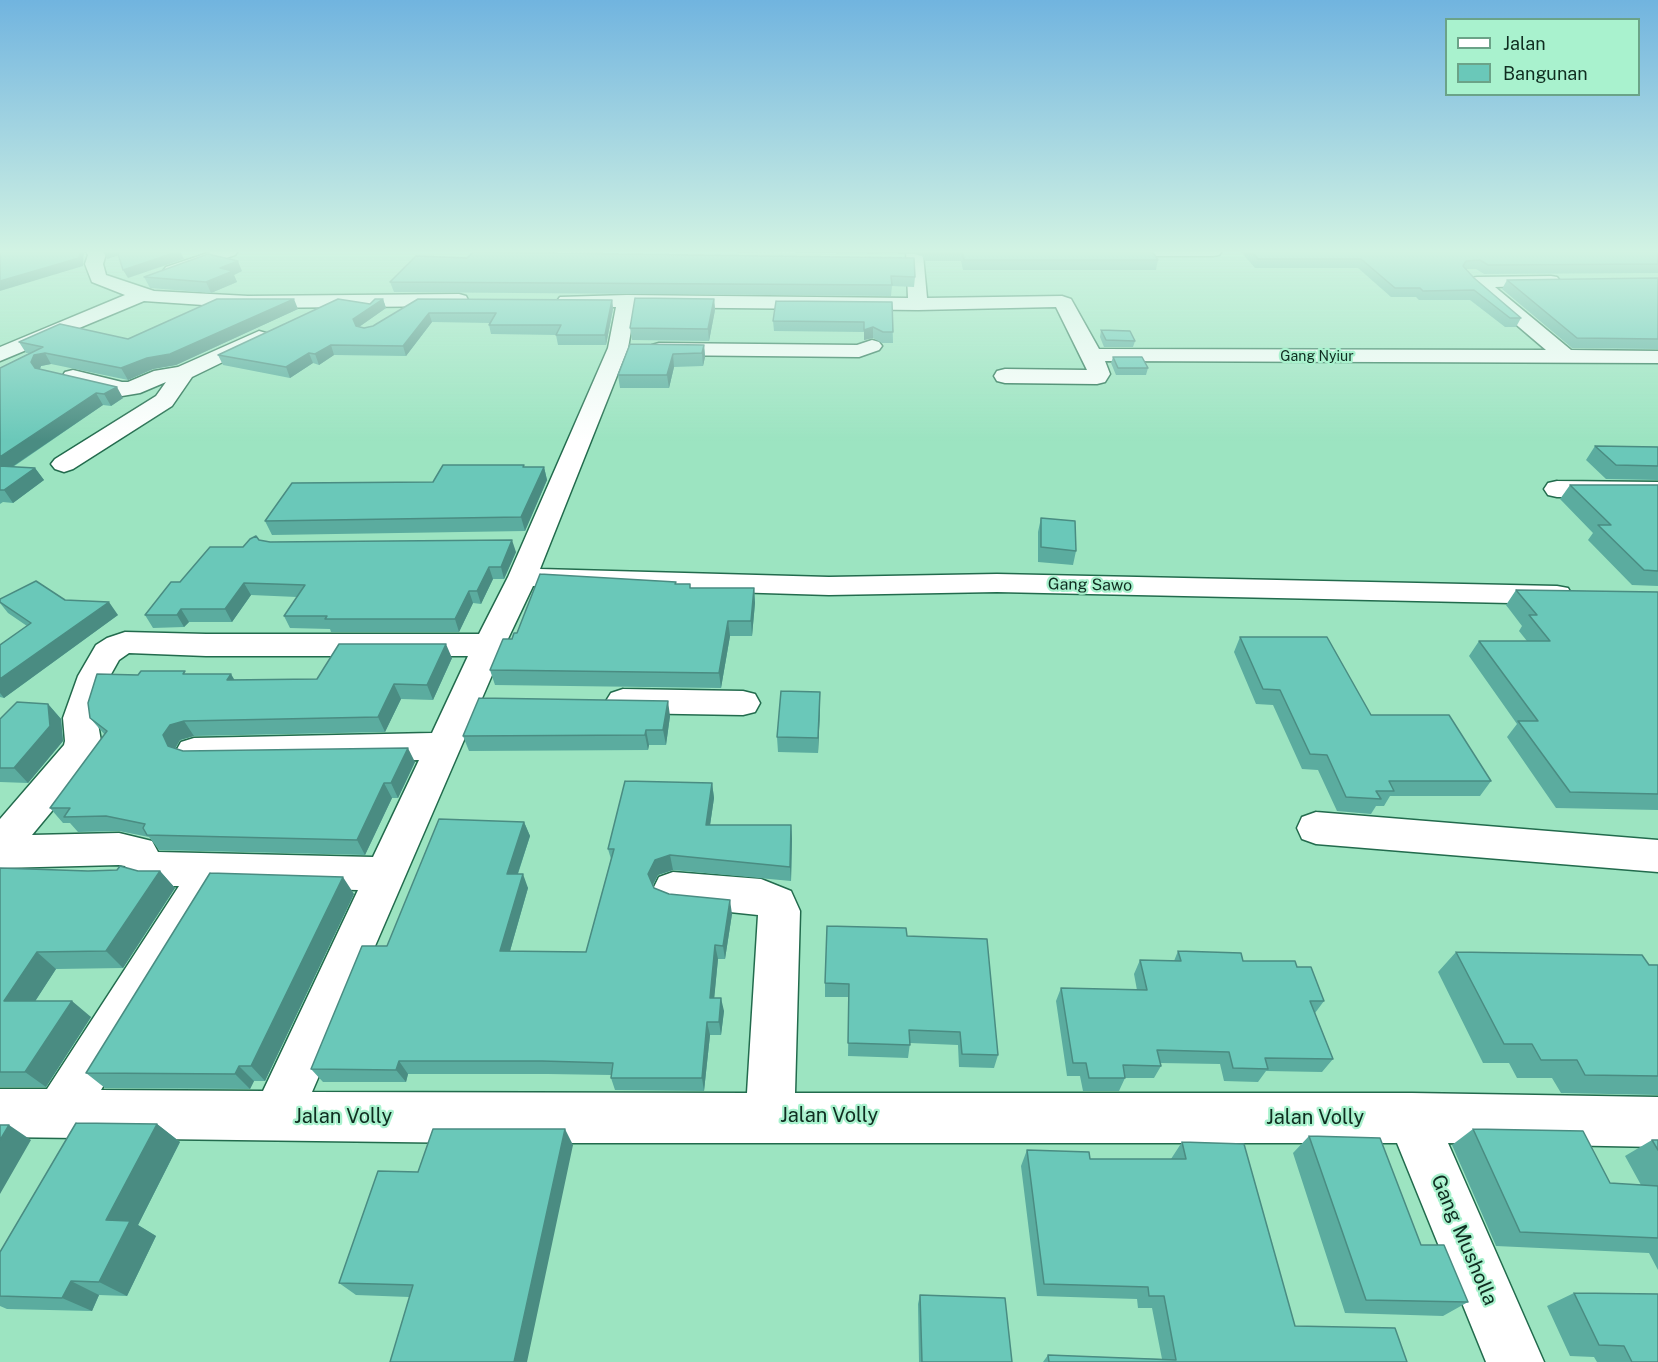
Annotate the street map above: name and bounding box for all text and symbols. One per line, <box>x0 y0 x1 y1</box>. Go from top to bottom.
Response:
legend <box>1445 18 1640 96</box>
text: Jalan <box>1503 33 1546 54</box>
text: Bangunan <box>1503 63 1588 84</box>
street label: Gang Nyiur <box>1280 349 1354 365</box>
street label: Gang Sawo <box>1048 575 1132 595</box>
street label: Jalan Volly <box>780 1104 878 1128</box>
street label: Jalan Volly <box>294 1105 392 1129</box>
street label: Jalan Volly <box>1266 1106 1364 1130</box>
street label: Gang Musholla <box>1426 1171 1502 1309</box>

